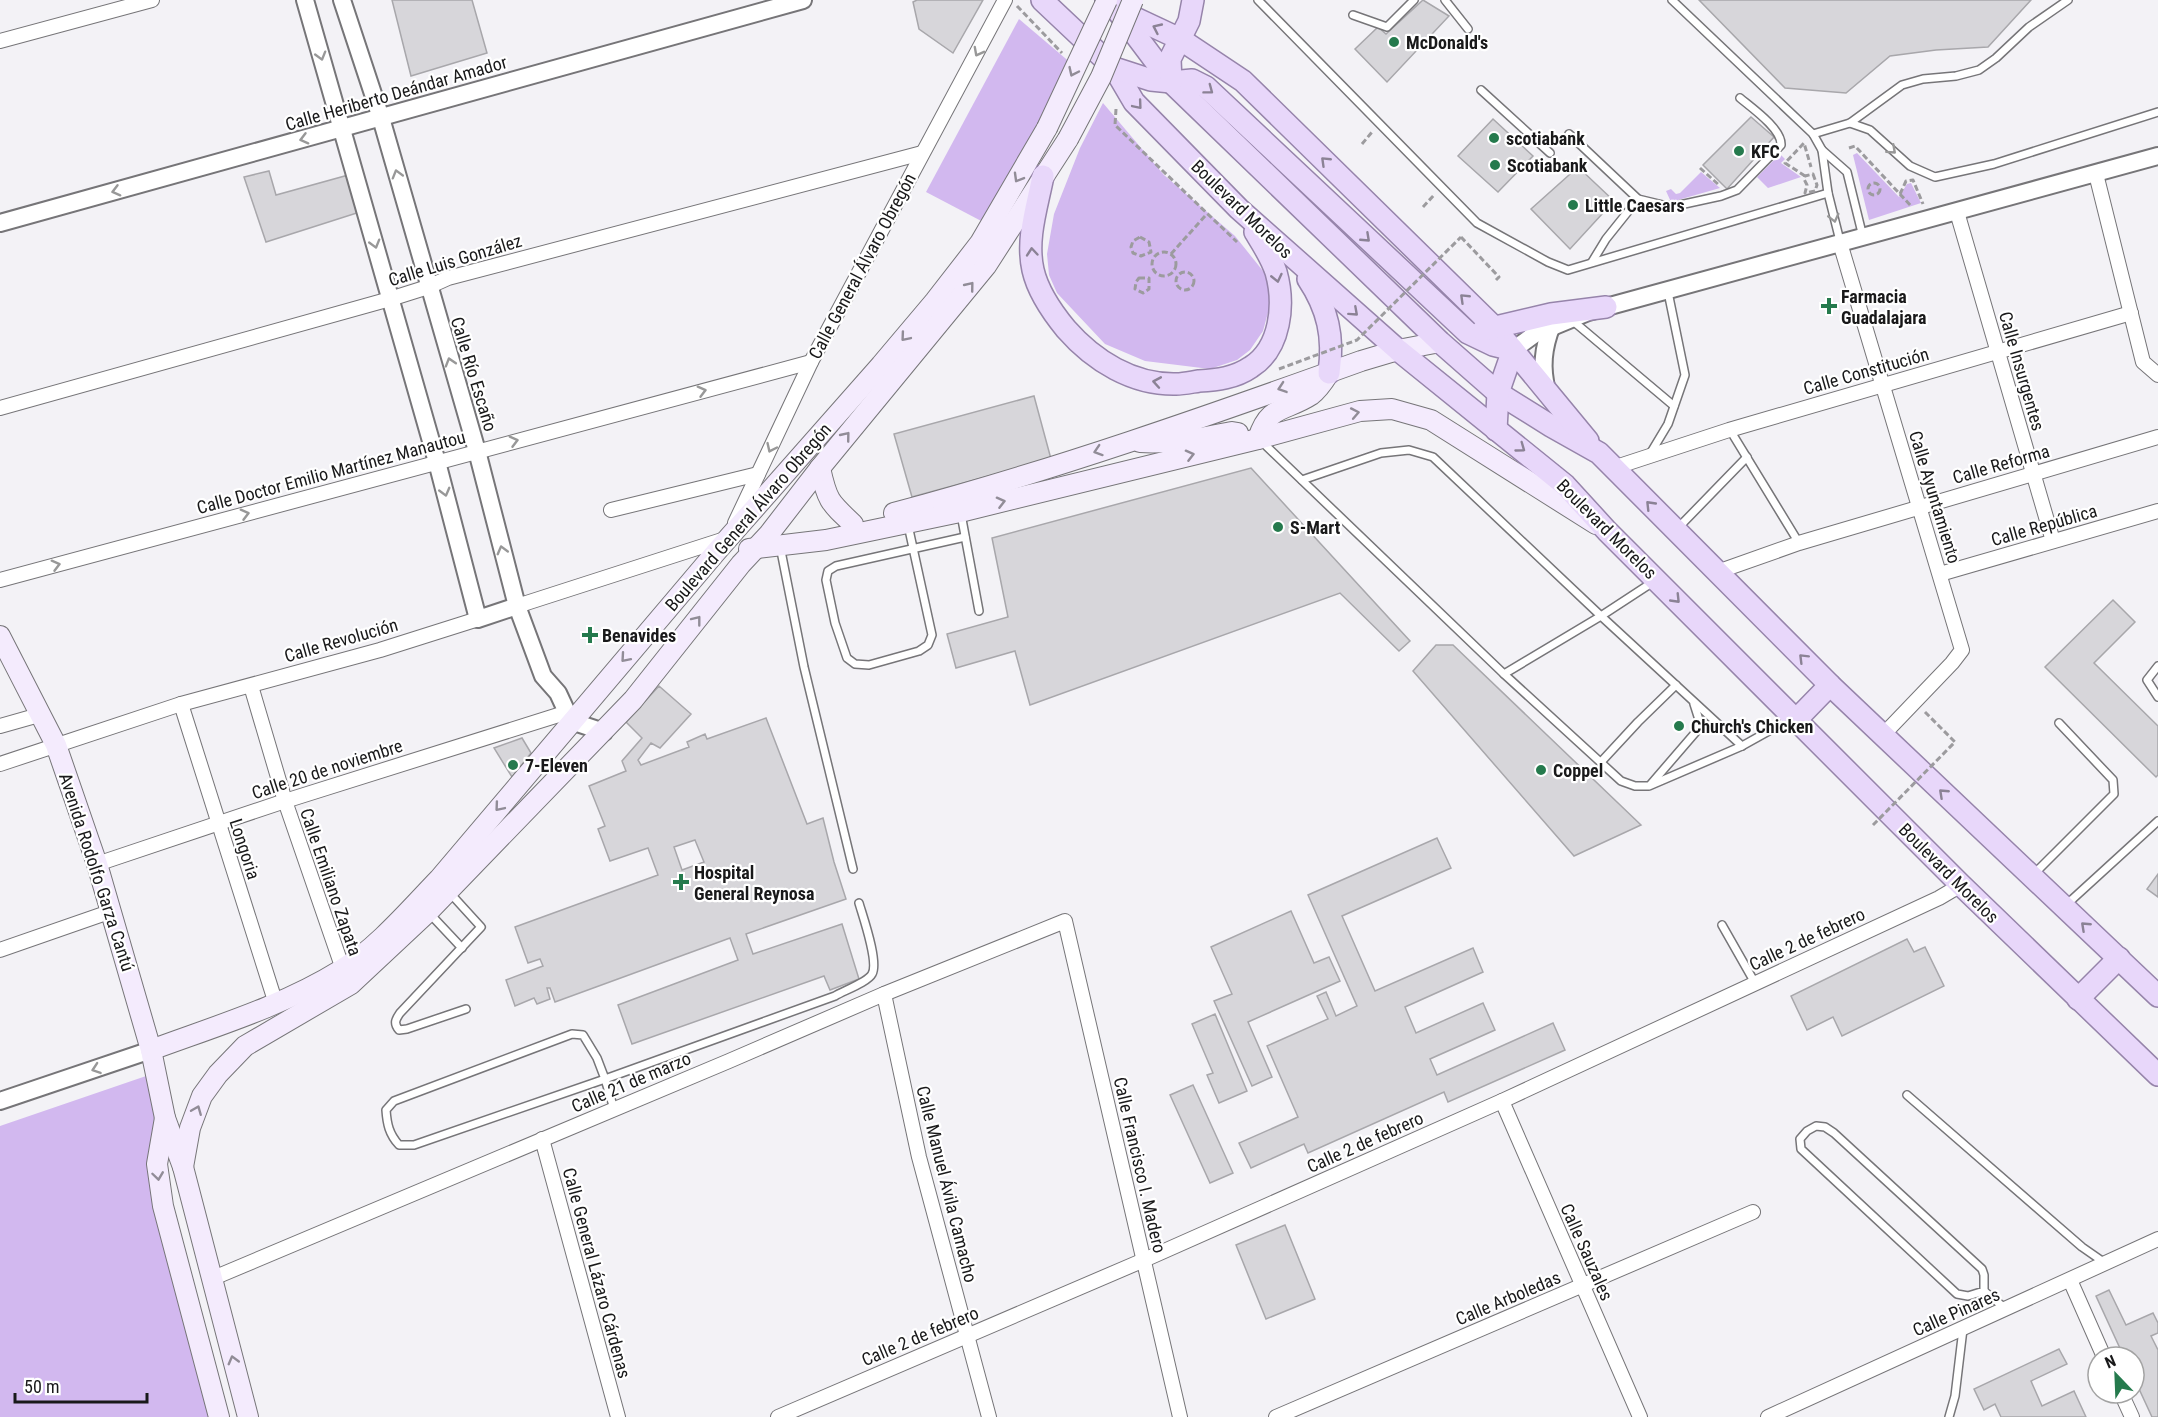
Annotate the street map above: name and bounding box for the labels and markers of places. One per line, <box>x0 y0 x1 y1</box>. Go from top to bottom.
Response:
place label: McDonald's <box>1406 32 1488 53</box>
marker: McDonald's <box>1387 35 1401 49</box>
place label: scotiabank <box>1506 128 1585 149</box>
marker: scotiabank <box>1487 131 1501 145</box>
place label: KFC <box>1751 141 1780 162</box>
marker: KFC <box>1732 144 1746 158</box>
place label: Scotiabank <box>1507 155 1588 176</box>
marker: Scotiabank <box>1488 158 1502 172</box>
place label: Little Caesars <box>1585 195 1685 216</box>
marker: Little Caesars <box>1566 198 1580 212</box>
place label: Farmacia Guadalajara <box>1841 286 1926 328</box>
marker: Farmacia Guadalajara <box>1822 299 1836 313</box>
place label: S-Mart <box>1290 517 1341 538</box>
marker: S-Mart <box>1271 520 1285 534</box>
place label: Benavides <box>602 625 676 646</box>
marker: Benavides <box>583 628 597 642</box>
place label: Church's Chicken <box>1691 716 1813 737</box>
marker: Church's Chicken <box>1672 719 1686 733</box>
place label: 7-Eleven <box>525 755 588 776</box>
marker: 7-Eleven <box>506 758 520 772</box>
place label: Coppel <box>1553 760 1603 781</box>
marker: Coppel <box>1534 763 1548 777</box>
place label: Hospital General Reynosa <box>694 862 814 904</box>
marker: Hospital General Reynosa <box>672 873 690 891</box>

